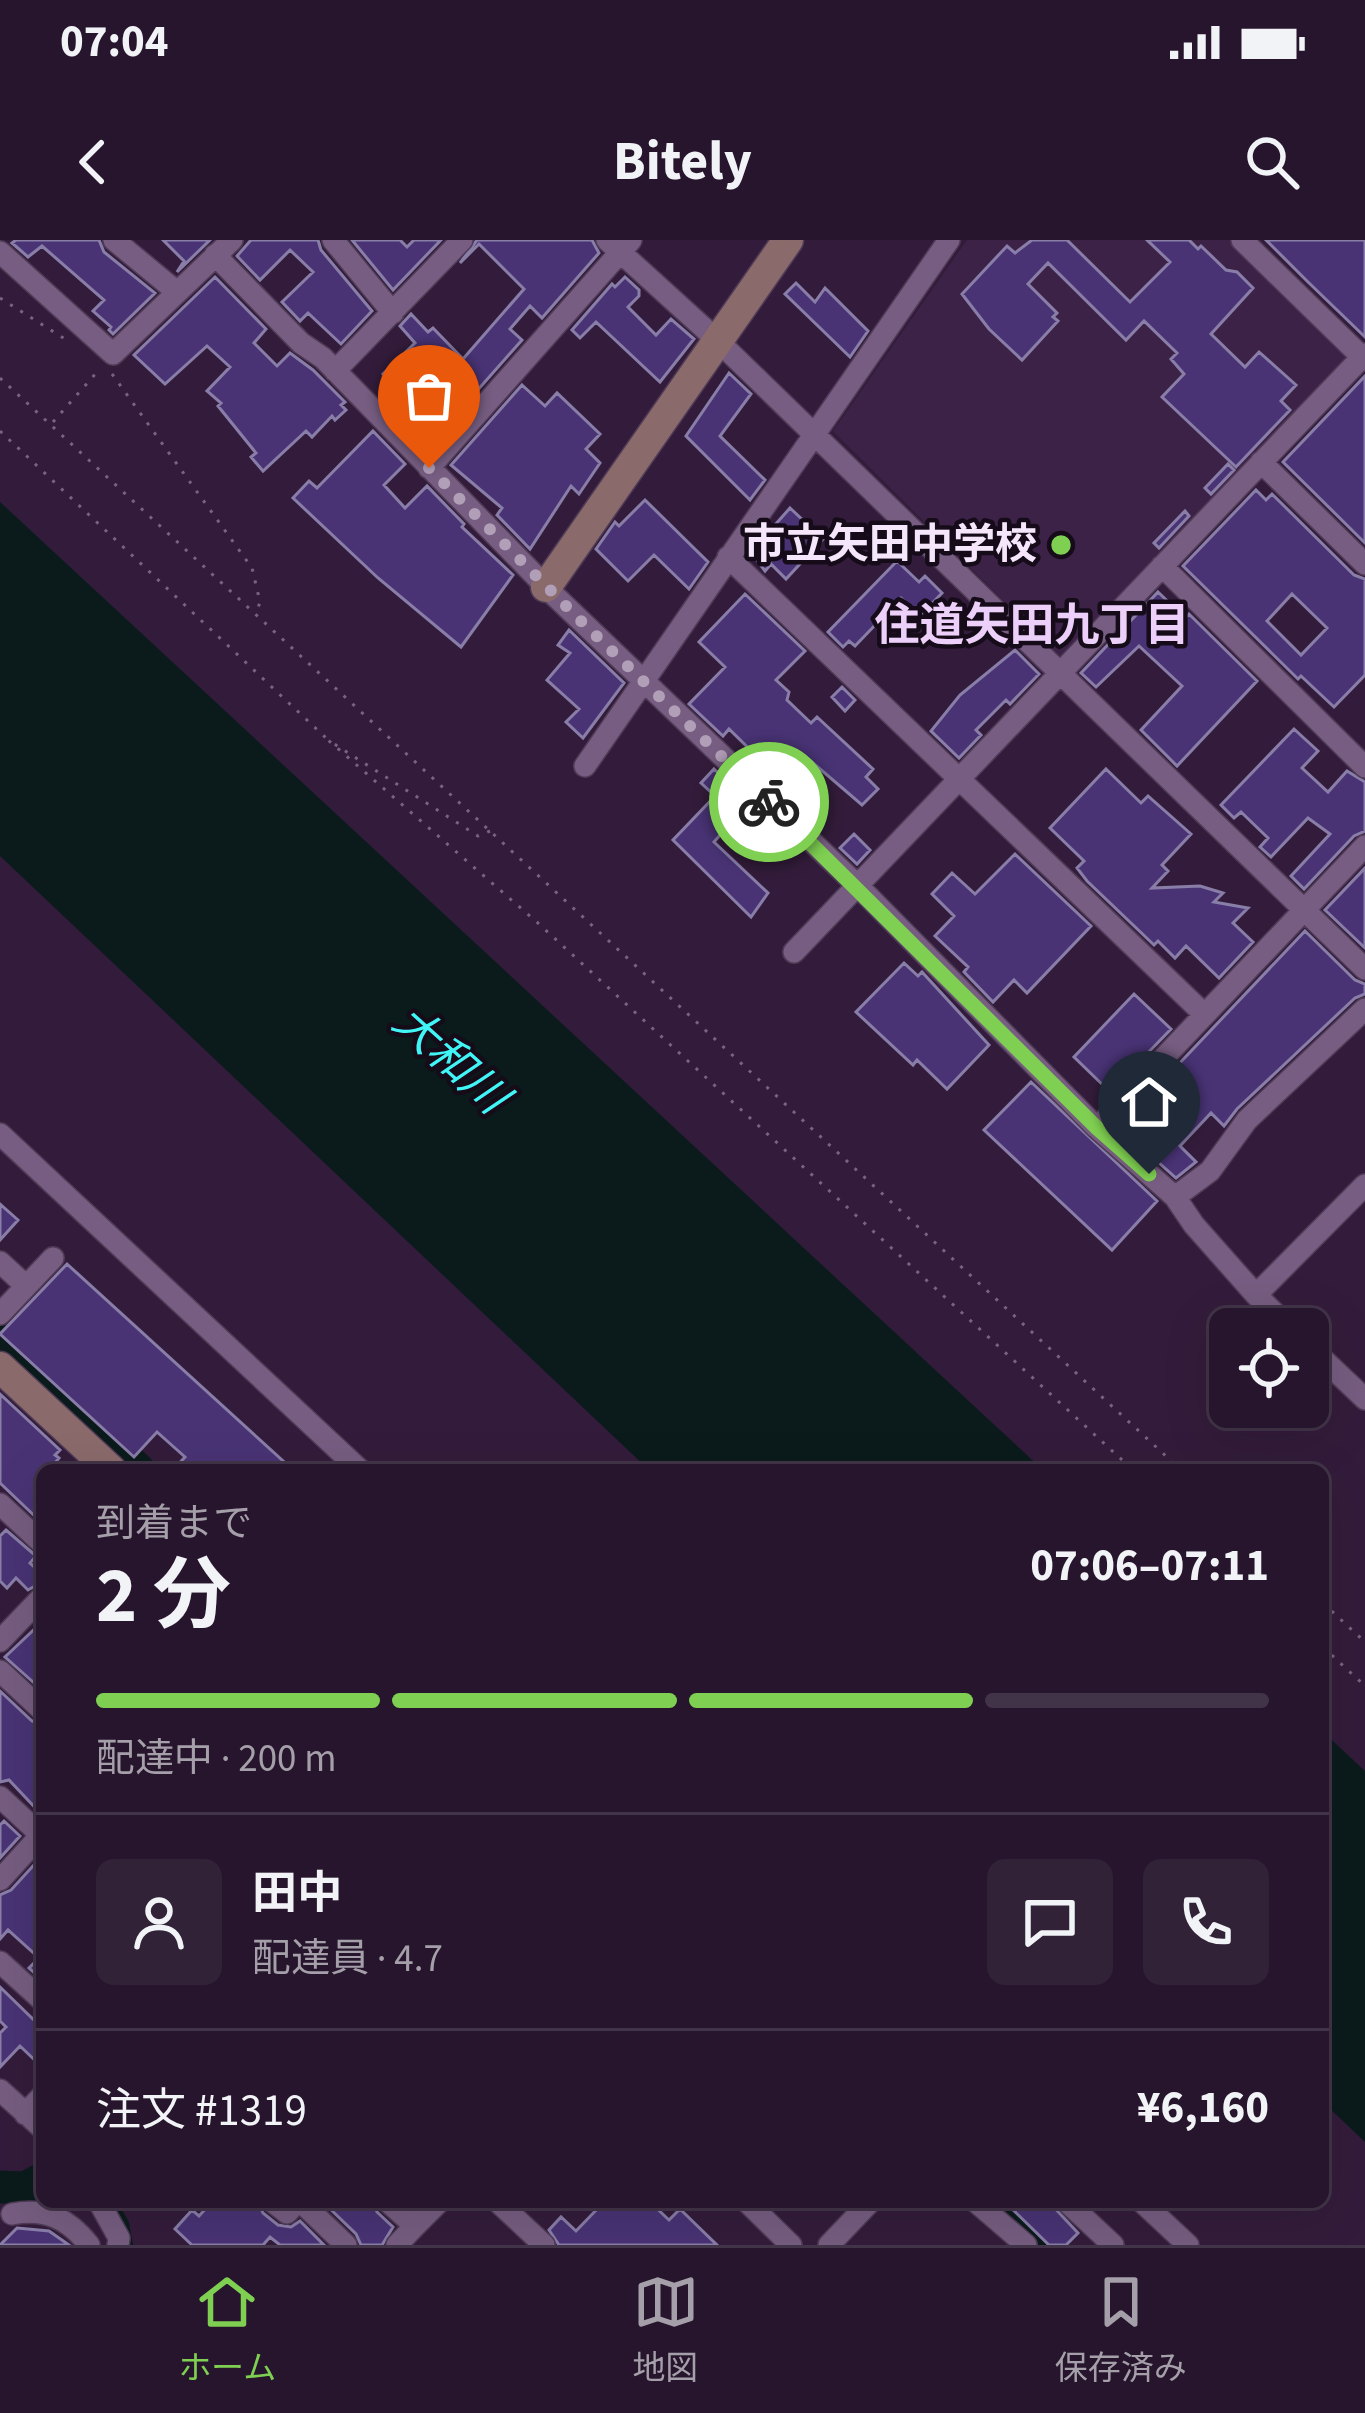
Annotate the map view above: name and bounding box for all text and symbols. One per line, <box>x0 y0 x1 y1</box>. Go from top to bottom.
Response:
text: 07:04 <box>60 10 169 74</box>
text: Bitely <box>613 124 752 201</box>
icon: back <box>60 129 126 195</box>
icon: search <box>1239 129 1305 195</box>
pin <box>378 345 480 468</box>
icon: bag <box>396 363 462 429</box>
place label: 市立矢田中学校 <box>743 515 1037 575</box>
marker: 市立矢田中学校 <box>1048 532 1074 558</box>
district label: 住道矢田九丁目 <box>874 594 1190 658</box>
courier <box>709 742 829 862</box>
icon: bike <box>736 769 802 835</box>
water label: 大和川 <box>378 991 525 1132</box>
pin <box>1098 1051 1200 1174</box>
icon: home <box>1116 1069 1182 1135</box>
map controls <box>1209 1308 1329 1428</box>
button: locate <box>1209 1308 1329 1428</box>
text: 到着まで <box>96 1496 252 1552</box>
text: 07:06–07:11 <box>1030 1534 1269 1598</box>
text: 2 分 <box>96 1541 231 1652</box>
text: 配達中 · 200 m <box>96 1731 337 1787</box>
button: person <box>96 1859 222 1985</box>
button: chat <box>987 1859 1113 1985</box>
button: phone <box>1143 1859 1269 1985</box>
text: 田中 <box>252 1862 342 1926</box>
text: 配達員 · 4.7 <box>252 1931 443 1987</box>
text: ¥6,160 <box>1137 2076 1269 2140</box>
text: 注文 #1319 <box>96 2079 307 2143</box>
tab: ホーム <box>178 2269 276 2392</box>
tab: 地図 <box>633 2269 699 2392</box>
tab: 保存済み <box>1055 2269 1187 2392</box>

